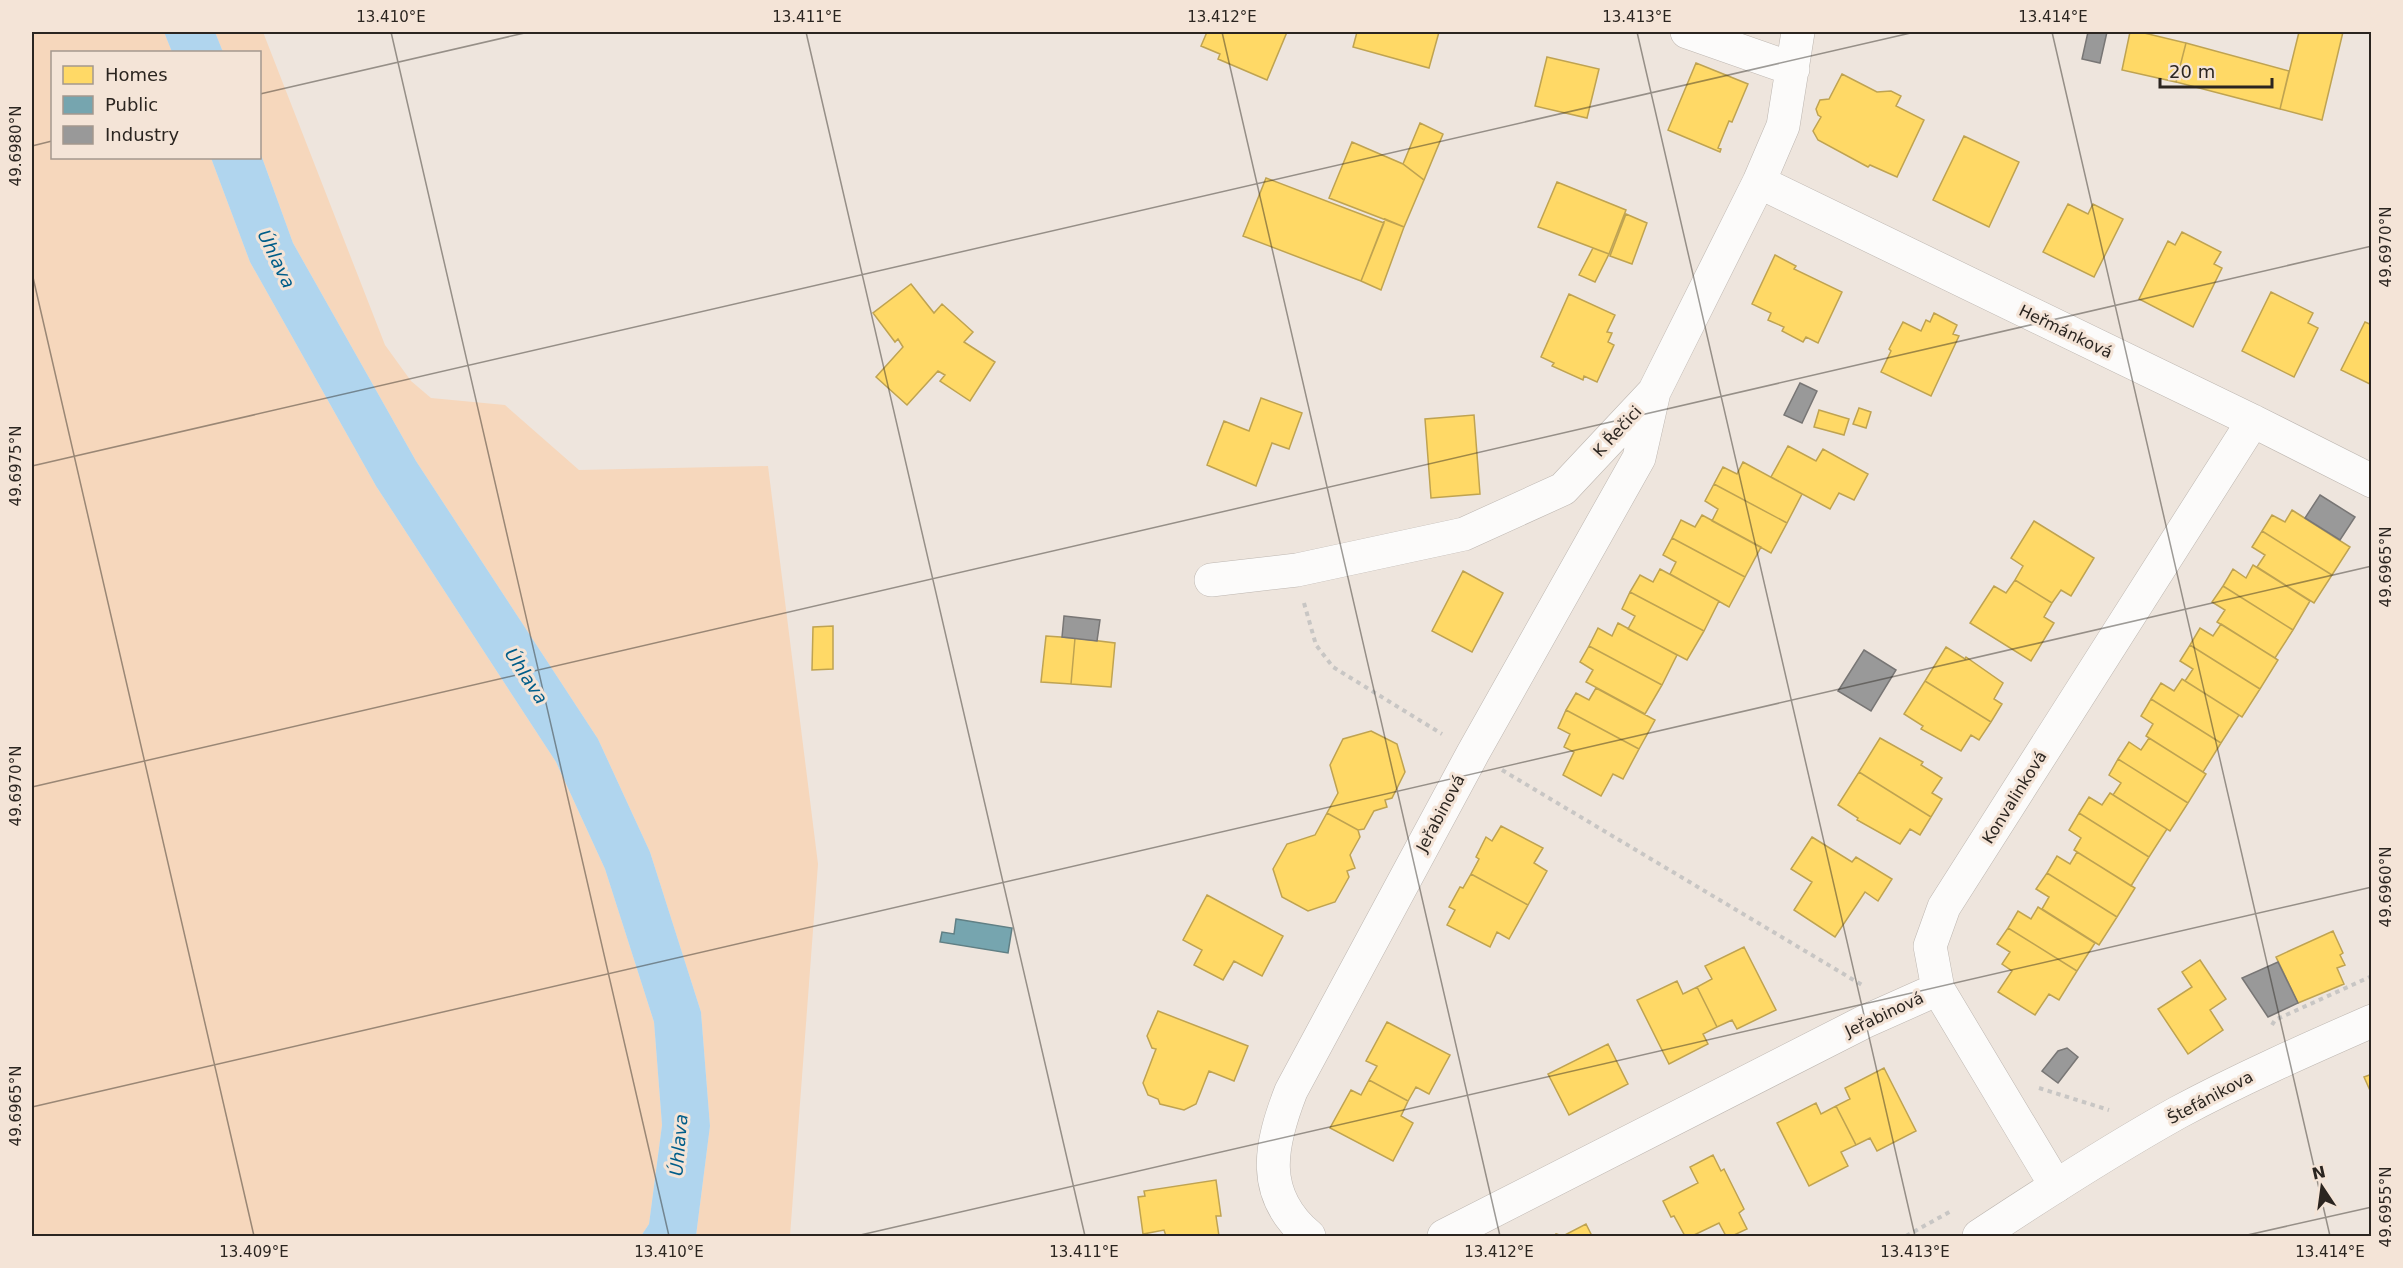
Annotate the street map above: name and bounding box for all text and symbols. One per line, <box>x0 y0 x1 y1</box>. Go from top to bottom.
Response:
text: 13.410°E <box>356 8 426 26</box>
text: 13.411°E <box>772 8 842 26</box>
text: 13.412°E <box>1187 8 1257 26</box>
text: 13.413°E <box>1602 8 1672 26</box>
text: 13.414°E <box>2018 8 2088 26</box>
legend <box>51 51 261 159</box>
scale bar <box>2160 51 2272 89</box>
text: 20 m <box>2169 61 2215 82</box>
text: Homes <box>105 64 168 85</box>
text: Public <box>105 94 158 115</box>
text: 49.6980°N <box>7 106 25 186</box>
text: Industry <box>105 124 179 145</box>
text: 49.6970°N <box>2377 207 2395 287</box>
water label: Úhlava <box>253 226 300 291</box>
street label: Heřmánková <box>2016 301 2116 362</box>
street label: K Řečici <box>1589 402 1646 461</box>
text: 49.6975°N <box>7 426 25 506</box>
text: 49.6965°N <box>2377 527 2395 607</box>
water label: Úhlava <box>501 644 552 708</box>
text: 49.6970°N <box>7 746 25 826</box>
street label: Konvalinková <box>1978 747 2050 847</box>
street label: Jeřabinová <box>1412 771 1469 856</box>
text: 49.6960°N <box>2377 847 2395 927</box>
street label: Jeřabinová <box>1841 988 1927 1041</box>
text: 49.6965°N <box>7 1066 25 1146</box>
street label: Štefánikova <box>2164 1067 2256 1128</box>
water label: Úhlava <box>665 1113 692 1177</box>
north arrow <box>2292 1157 2352 1217</box>
text: N <box>2310 1162 2327 1184</box>
text: 49.6955°N <box>2377 1167 2395 1247</box>
text: 13.409°E <box>219 1243 289 1261</box>
text: 13.410°E <box>634 1243 704 1261</box>
text: 13.411°E <box>1049 1243 1119 1261</box>
text: 13.412°E <box>1464 1243 1534 1261</box>
text: 13.413°E <box>1880 1243 1950 1261</box>
text: 13.414°E <box>2295 1243 2365 1261</box>

